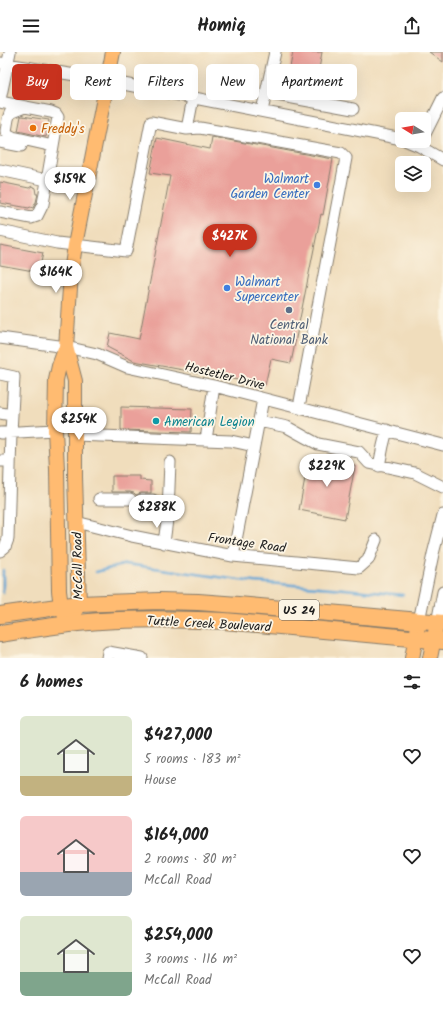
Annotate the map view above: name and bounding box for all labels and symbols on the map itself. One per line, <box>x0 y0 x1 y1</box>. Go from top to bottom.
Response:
north arrow <box>395 112 431 148</box>
place label: Freddy's <box>41 119 85 140</box>
marker: Freddy's <box>28 123 38 133</box>
pin: $159K <box>42 167 98 201</box>
place label: Walmart Garden Center <box>230 169 310 205</box>
marker: Walmart Garden Center <box>312 180 322 190</box>
pin: $427K <box>202 224 258 258</box>
pin: $164K <box>28 260 84 294</box>
place label: Walmart Supercenter <box>235 272 299 308</box>
marker: Walmart Supercenter <box>222 283 232 293</box>
marker: Central National Bank <box>284 305 294 315</box>
place label: Central National Bank <box>250 315 329 351</box>
street label: Hostetler Drive <box>182 356 267 397</box>
pin: $254K <box>51 407 107 441</box>
place label: American Legion <box>164 412 255 433</box>
marker: American Legion <box>151 416 161 426</box>
pin: $229K <box>299 454 355 488</box>
pin: $288K <box>129 495 185 529</box>
street label: Frontage Road <box>207 528 288 559</box>
street label: McCall Road <box>67 531 90 600</box>
road number: US 24 <box>279 600 319 620</box>
street label: Tuttle Creek Boulevard <box>146 611 272 638</box>

